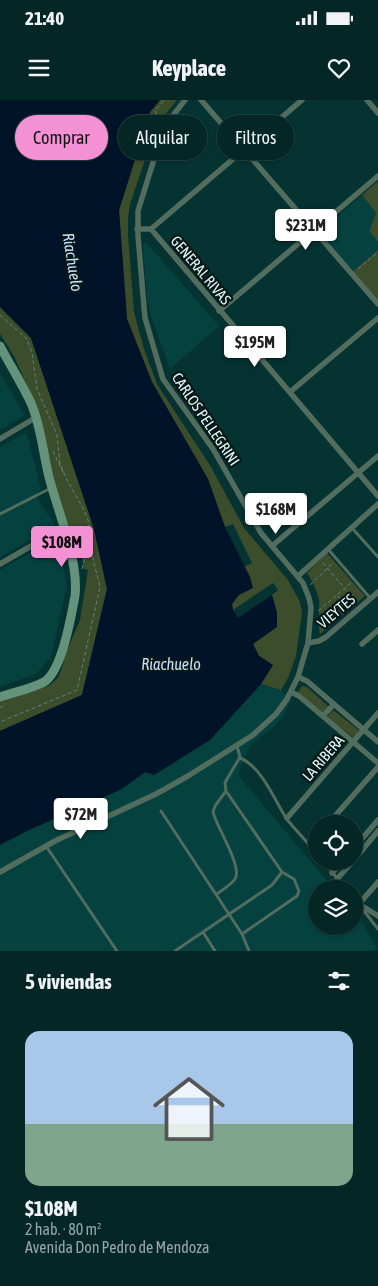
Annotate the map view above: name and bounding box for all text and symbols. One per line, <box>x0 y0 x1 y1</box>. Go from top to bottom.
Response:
text: 21:40 <box>25 7 64 29</box>
icon: menu <box>25 54 53 82</box>
icon: heart <box>325 54 353 82</box>
text: Keyplace <box>152 55 226 81</box>
chip: Comprar <box>15 115 108 160</box>
chip: Alquilar <box>118 115 207 160</box>
chip: Filtros <box>217 115 294 160</box>
pin: $231M <box>271 208 341 251</box>
text: $231M <box>286 216 326 234</box>
water label: Riachuelo <box>59 231 87 293</box>
street label: GENERAL RIVAS <box>167 232 235 308</box>
pin: $195M <box>220 326 290 368</box>
text: $195M <box>235 333 275 351</box>
street label: CARLOS PELLEGRINI <box>169 370 243 468</box>
pin: $168M <box>241 492 311 535</box>
text: $168M <box>256 500 296 518</box>
pin: $108M <box>27 526 97 568</box>
text: $108M <box>42 533 82 551</box>
street label: VIEYTES <box>314 591 358 631</box>
water label: Riachuelo <box>141 655 201 673</box>
street label: LA RIBERA <box>299 731 348 784</box>
pin: $72M <box>51 798 111 840</box>
text: $72M <box>65 805 97 823</box>
map controls <box>308 815 363 935</box>
button: locate <box>308 815 363 870</box>
button: layers <box>308 880 363 935</box>
icon: filters <box>325 967 353 995</box>
text: 5 viviendas <box>25 969 112 993</box>
icon: home <box>144 1064 234 1154</box>
text: $108M <box>25 1196 78 1220</box>
text: 2 hab. · 80 m² <box>25 1220 101 1238</box>
text: Avenida Don Pedro de Mendoza <box>25 1238 209 1256</box>

